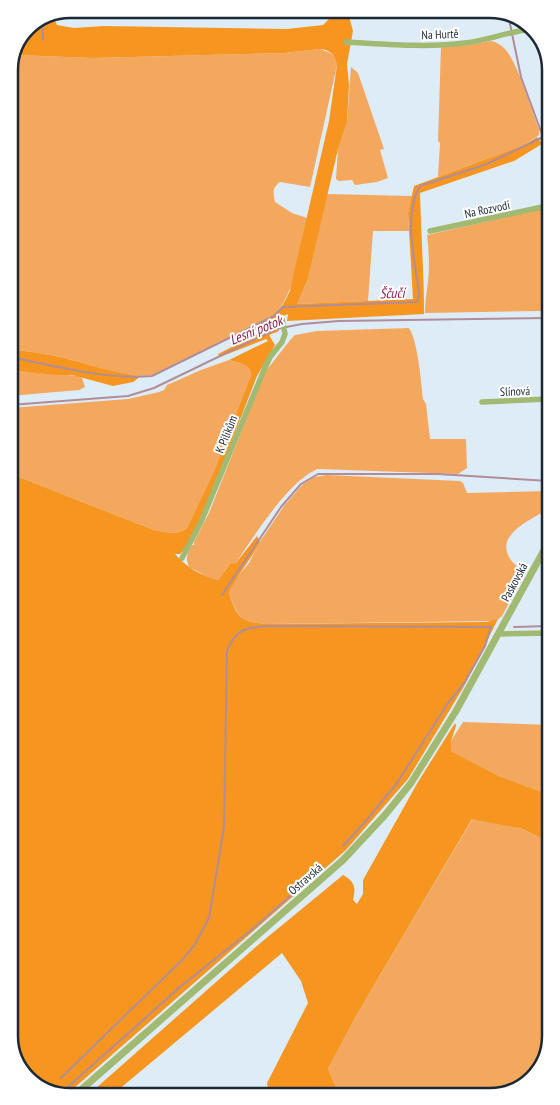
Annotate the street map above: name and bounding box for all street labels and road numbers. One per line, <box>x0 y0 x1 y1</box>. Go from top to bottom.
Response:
street label: Na Hurtě <box>421 26 459 42</box>
street label: Na Rozvodí <box>463 197 511 221</box>
street label: Slínová <box>500 383 531 399</box>
street label: K Pilíkům <box>212 413 240 455</box>
street label: Paskovská <box>498 560 531 604</box>
street label: Ostravská <box>285 860 325 898</box>

